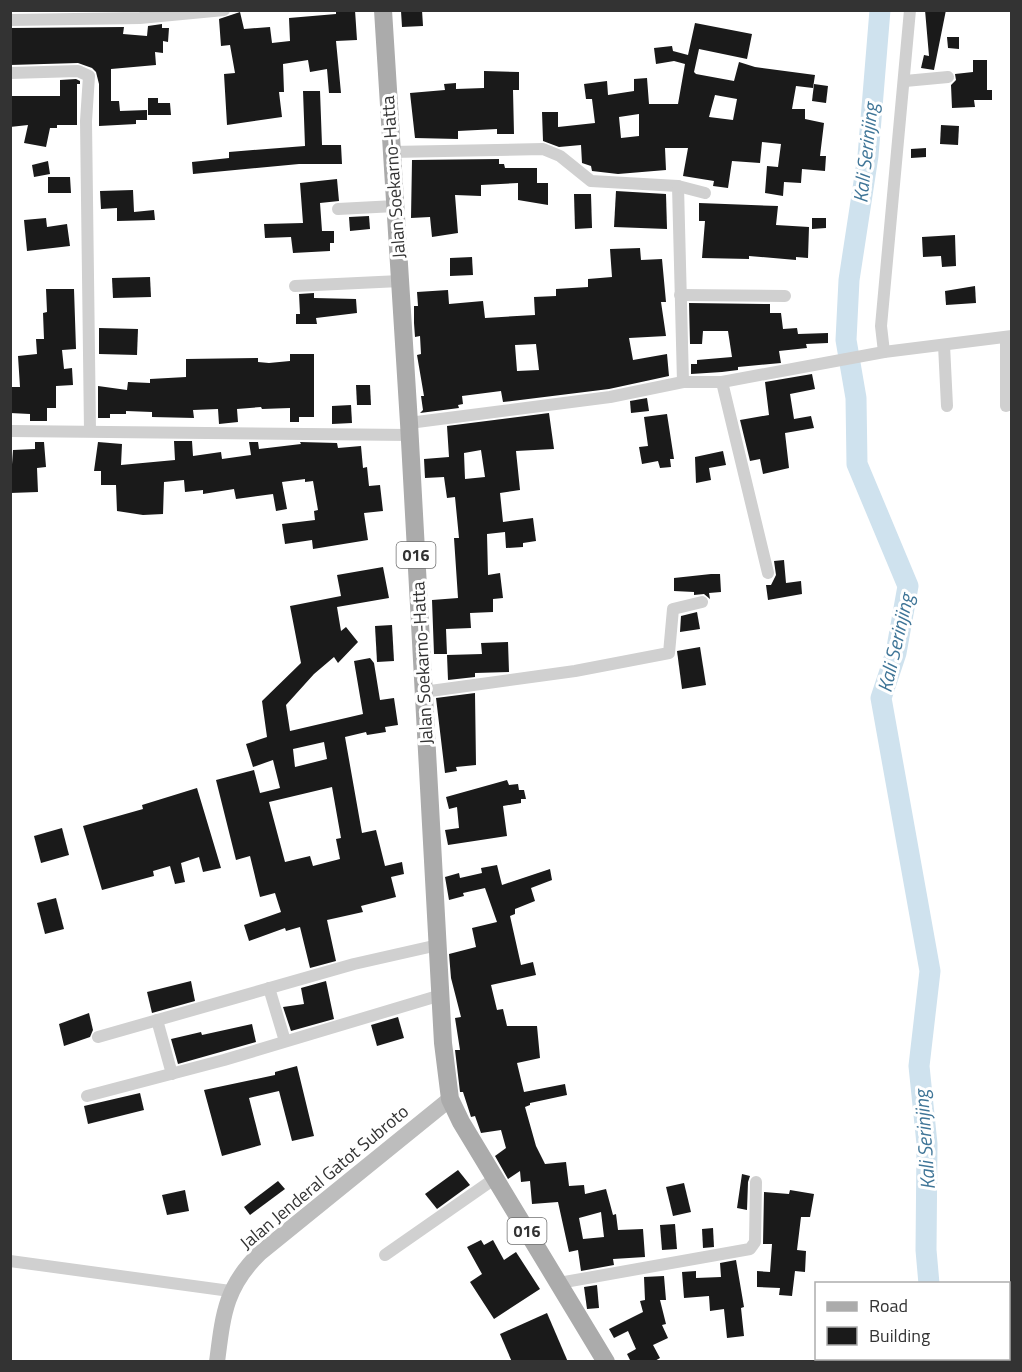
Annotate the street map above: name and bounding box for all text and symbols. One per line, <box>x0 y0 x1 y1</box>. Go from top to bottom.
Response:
street label: Jalan Soekarno-Hatta <box>374 95 412 259</box>
water label: Kali Serinjing <box>844 99 886 204</box>
road number: 016 <box>396 542 436 568</box>
street label: Jalan Soekarno-Hatta <box>404 581 440 745</box>
water label: Kali Serinjing <box>869 588 922 695</box>
water label: Kali Serinjing <box>905 1086 943 1191</box>
street label: Jalan Jenderal Gatot Subroto <box>234 1098 414 1256</box>
road number: 016 <box>508 1218 546 1244</box>
legend <box>815 1282 1010 1360</box>
text: Road <box>869 1292 908 1319</box>
text: Building <box>869 1322 930 1349</box>

